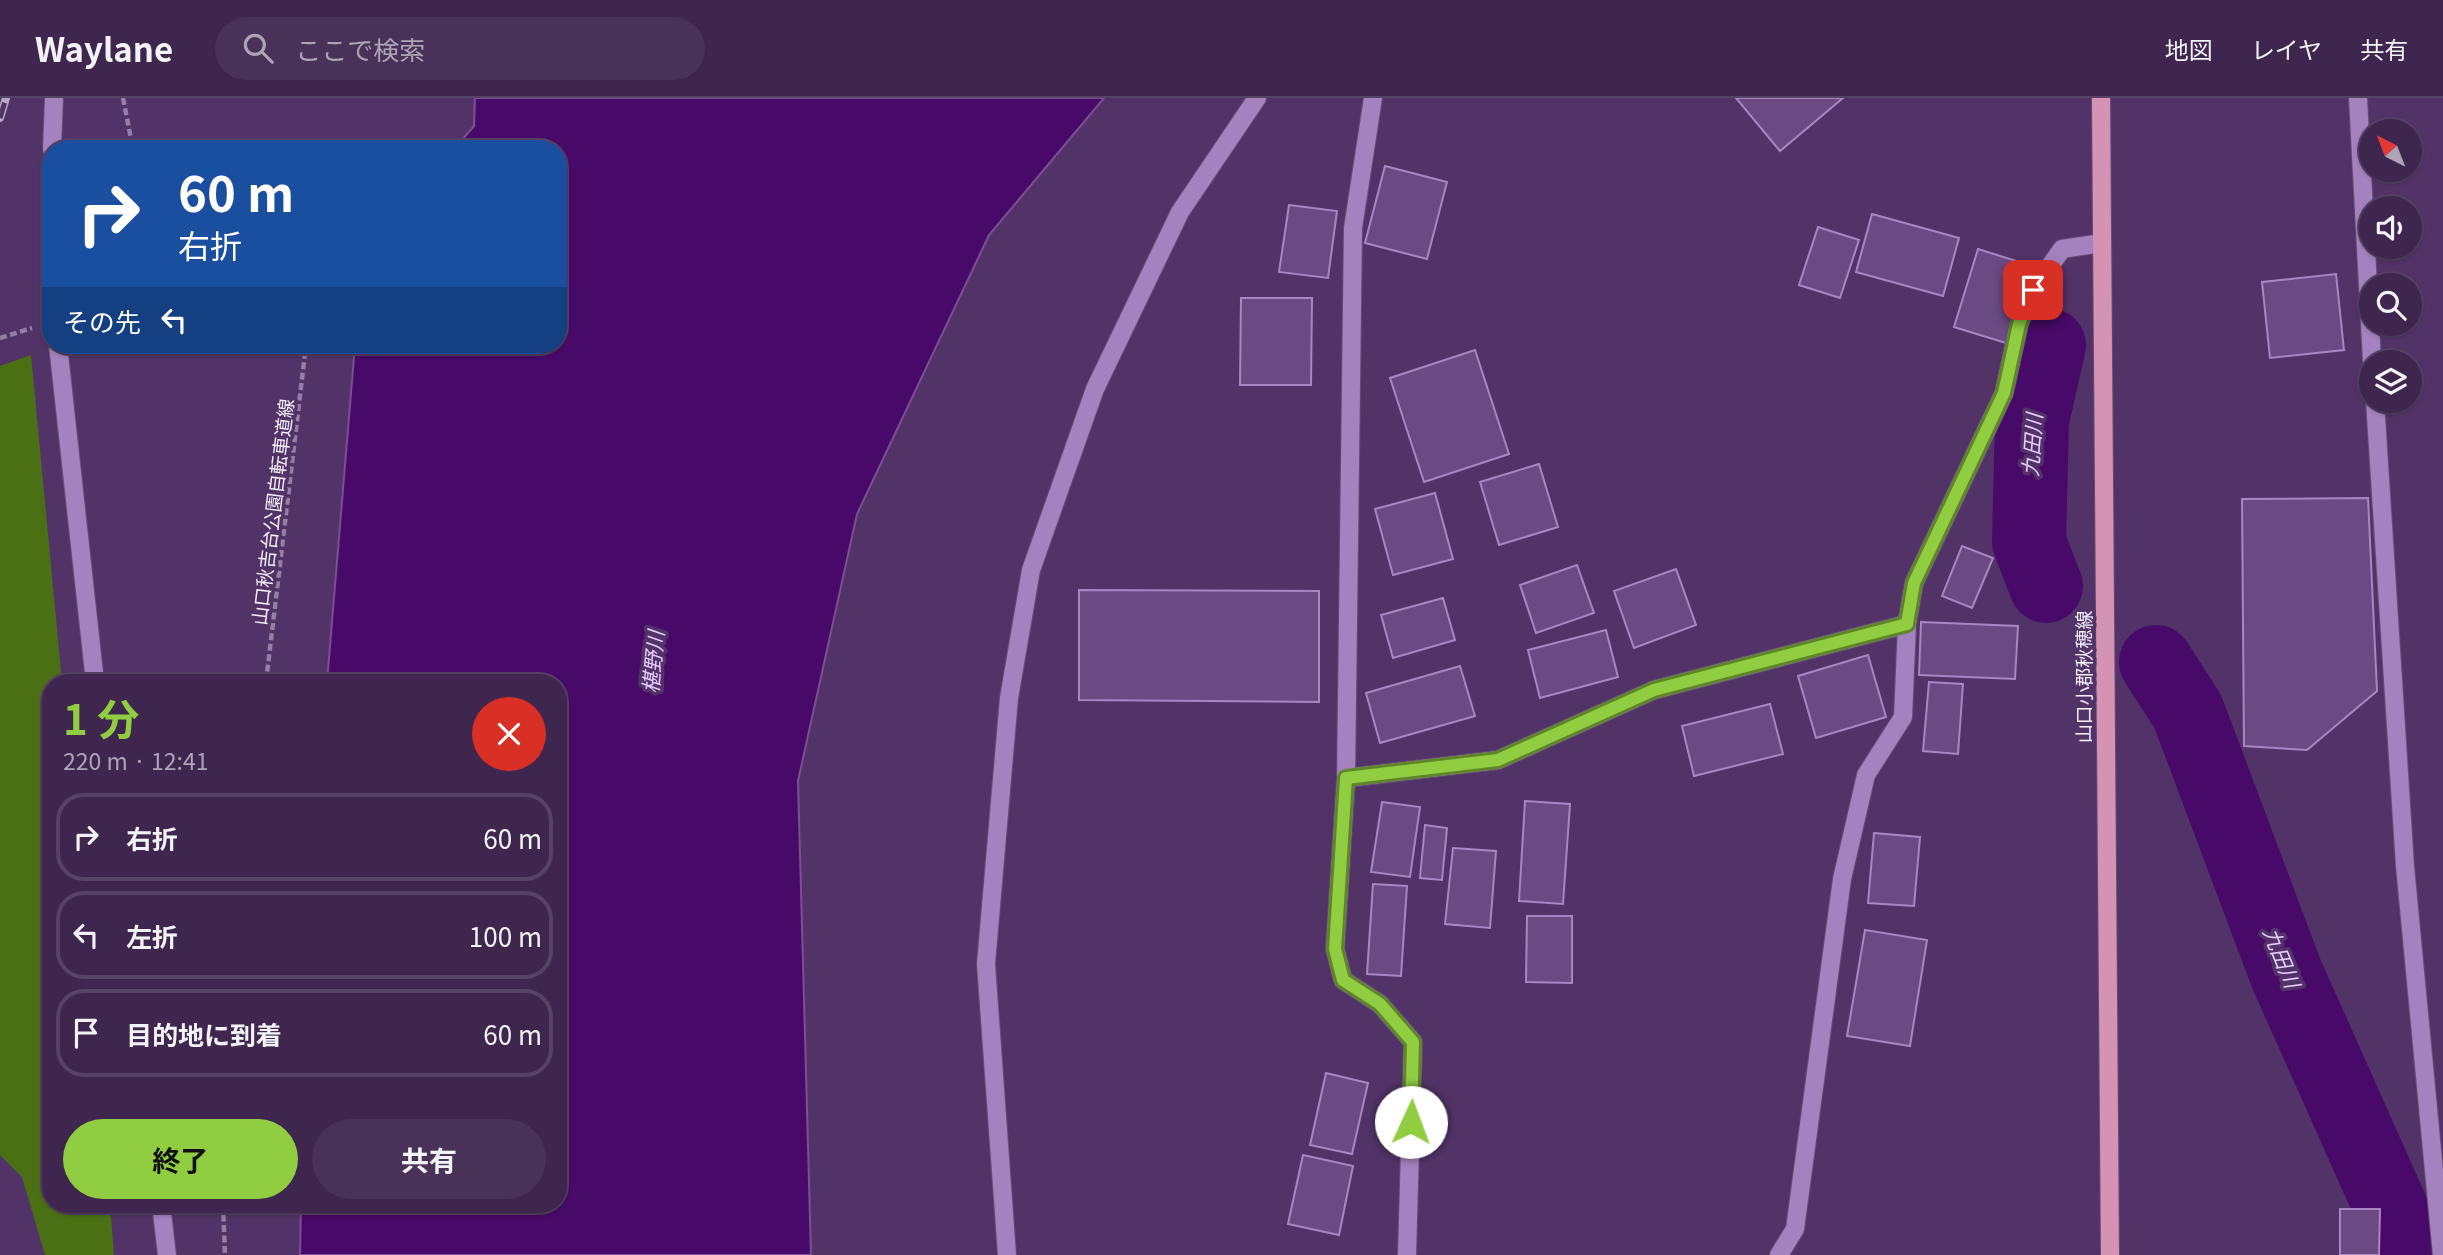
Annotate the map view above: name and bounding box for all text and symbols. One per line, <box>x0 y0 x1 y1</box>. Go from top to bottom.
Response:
search box <box>215 17 705 80</box>
text: Waylane <box>35 24 173 72</box>
icon: search <box>239 29 277 67</box>
text: ここで検索 <box>295 30 425 67</box>
text: 地図 <box>2165 31 2213 66</box>
text: レイヤ <box>2251 31 2322 66</box>
text: 共有 <box>2360 31 2408 66</box>
north arrow <box>2359 119 2422 182</box>
map controls <box>2359 119 2422 413</box>
text: 60 m <box>178 155 294 226</box>
icon: right <box>63 168 154 259</box>
button: sound <box>2359 196 2422 259</box>
text: 右折 <box>178 221 242 267</box>
pin <box>2003 260 2063 320</box>
icon: arrive <box>2014 271 2052 309</box>
button: search <box>2359 273 2422 336</box>
icon: left <box>155 301 193 339</box>
text: その先 <box>63 302 141 339</box>
button: layers <box>2359 350 2422 413</box>
street label: 山口秋吉台公園自転車道線 <box>244 397 299 627</box>
water label: 九田川 <box>2014 410 2048 477</box>
street label: 山口小郡秋穂線 <box>2069 610 2096 744</box>
water label: 椹野川 <box>634 627 670 695</box>
text: 1 分 <box>63 686 139 747</box>
button: close <box>472 697 546 771</box>
text: 220 m · 12:41 <box>63 743 208 777</box>
icon: right <box>67 818 105 856</box>
text: 右折 <box>126 819 178 856</box>
text: 60 m <box>483 819 542 856</box>
icon: left <box>67 916 105 954</box>
text: 左折 <box>126 917 178 954</box>
text: 100 m <box>469 917 542 954</box>
water label: 九田川 <box>2257 922 2309 994</box>
icon: arrive <box>67 1014 105 1052</box>
text: 目的地に到着 <box>126 1015 282 1052</box>
text: 60 m <box>483 1015 542 1052</box>
position arrow <box>1374 1085 1448 1159</box>
button: 終了 <box>63 1119 298 1199</box>
button: 共有 <box>312 1119 546 1199</box>

